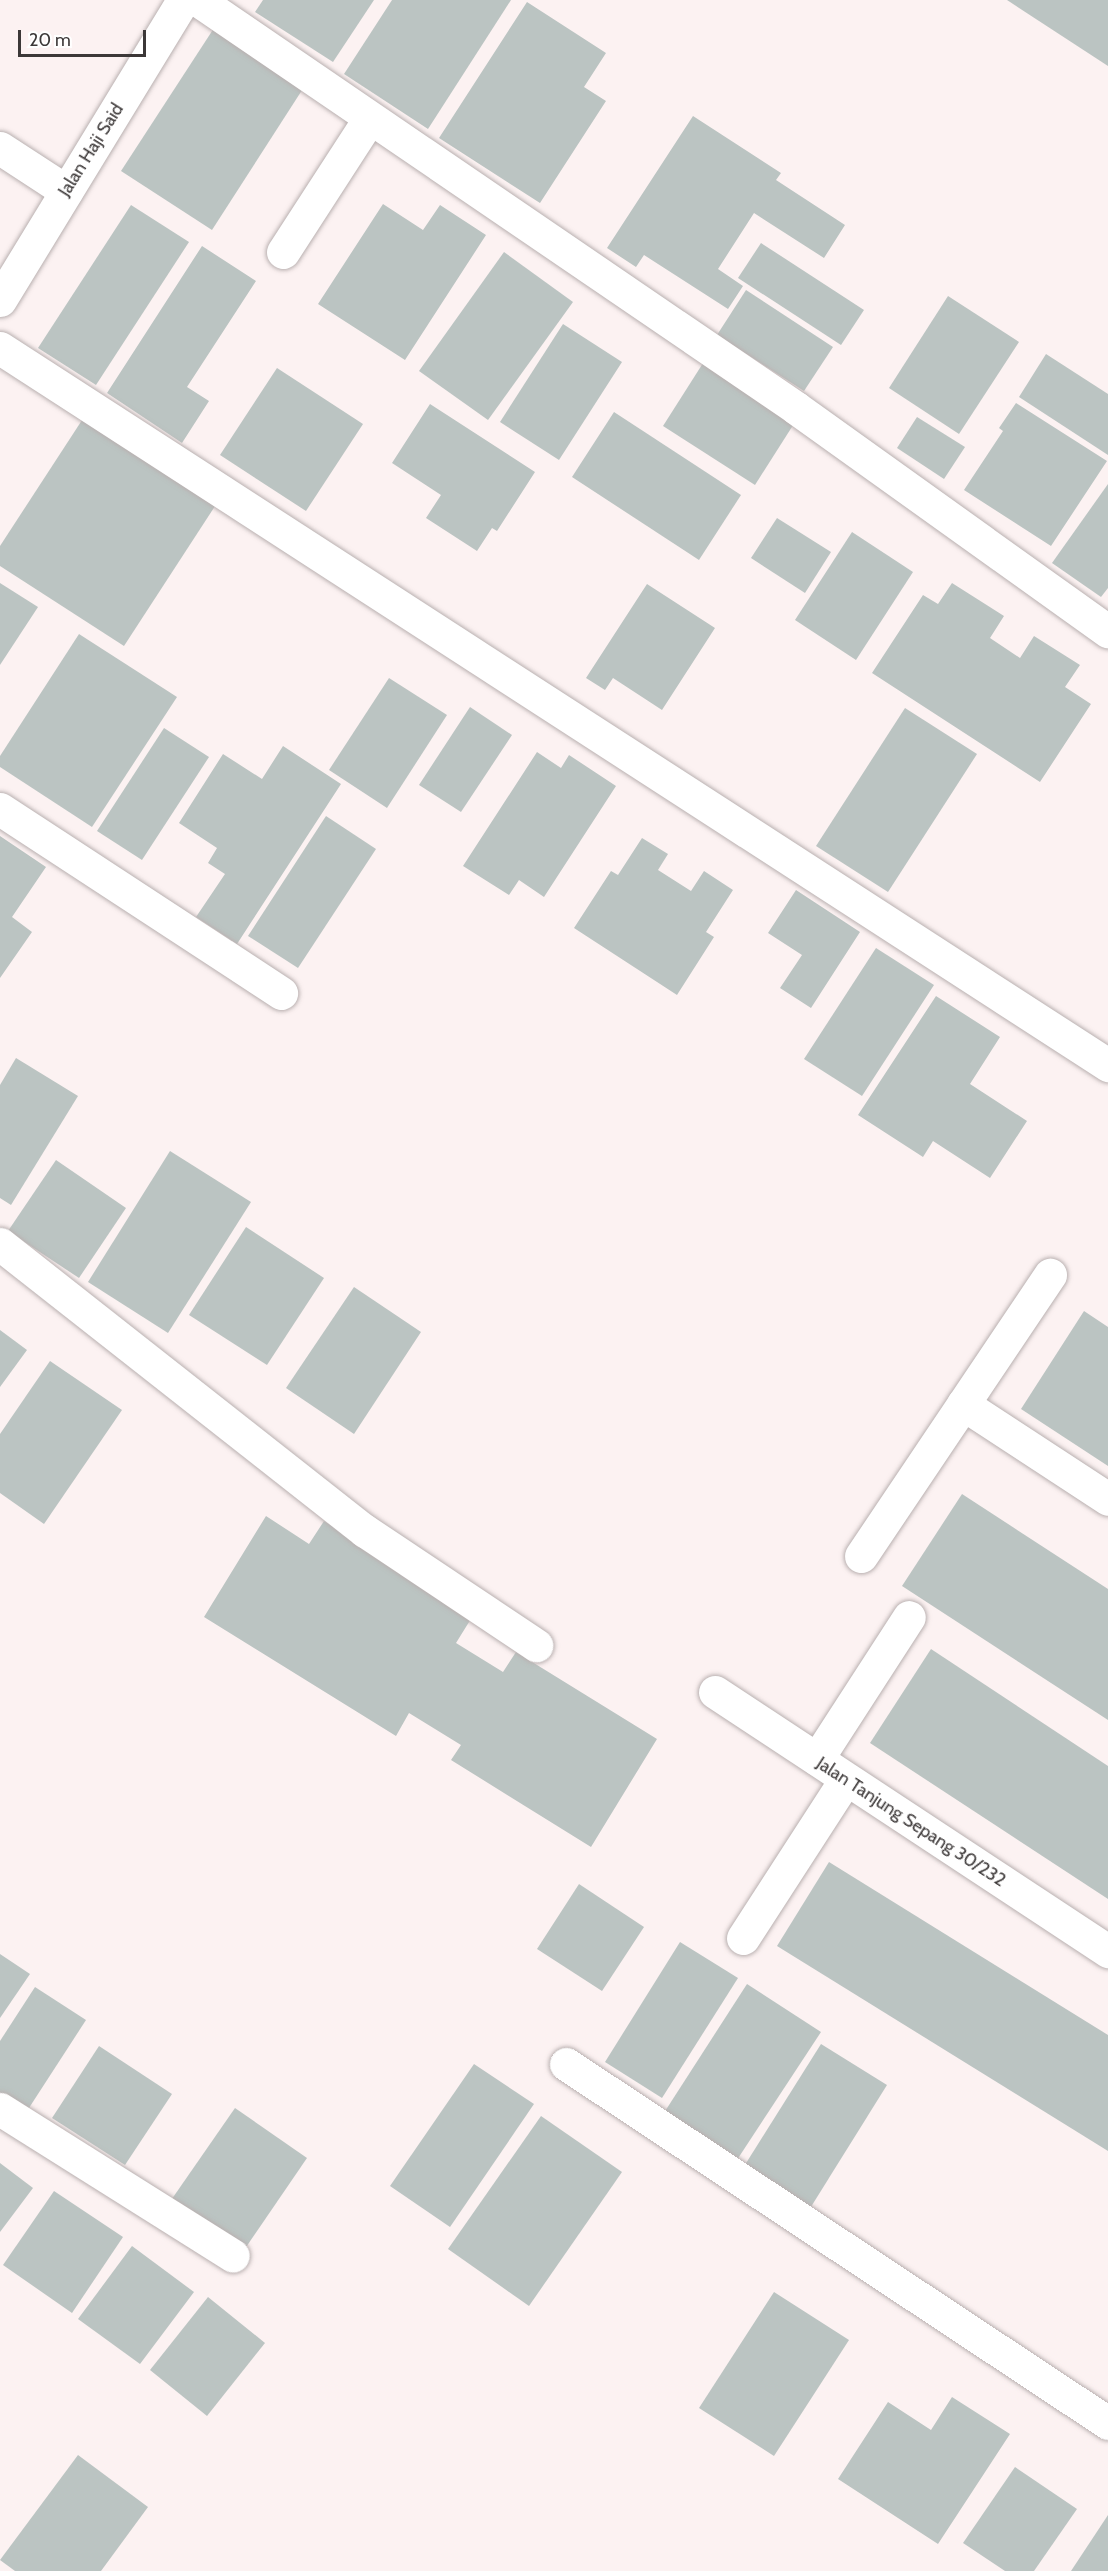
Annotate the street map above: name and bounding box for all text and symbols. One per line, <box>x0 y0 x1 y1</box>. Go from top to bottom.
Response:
scale bar <box>21 18 148 56</box>
text: 20 m <box>29 29 71 51</box>
street label: Jalan Haji Said <box>54 99 128 201</box>
street label: Jalan Tanjung Sepang 30/232 <box>812 1753 1010 1891</box>

